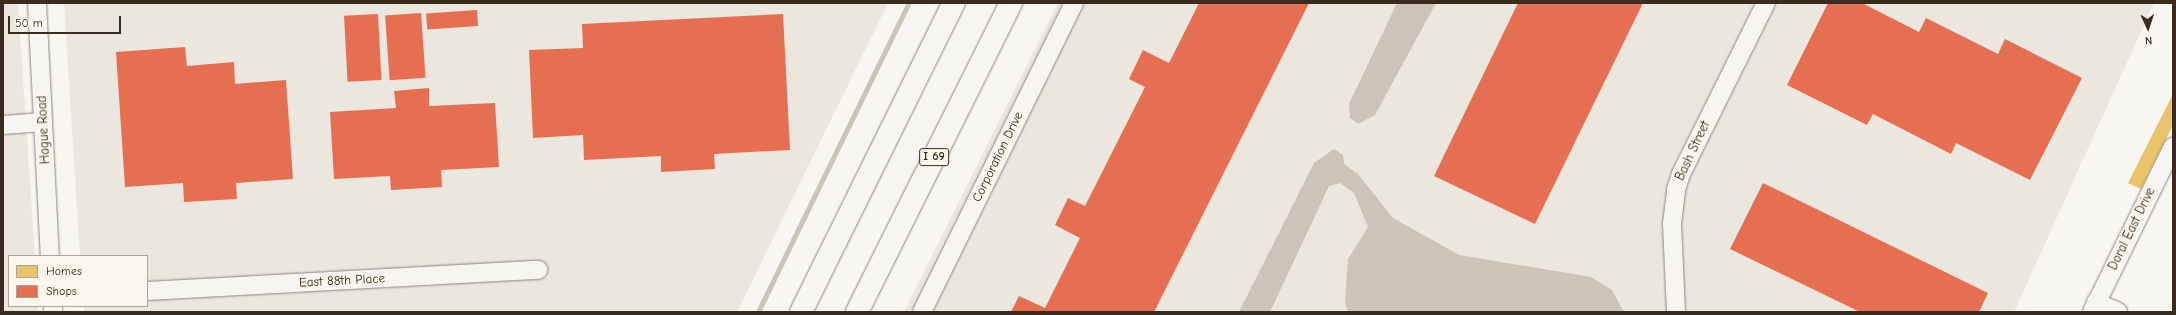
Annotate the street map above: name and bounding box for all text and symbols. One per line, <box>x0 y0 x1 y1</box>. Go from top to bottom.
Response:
scale bar <box>10 8 123 34</box>
north arrow <box>2128 8 2168 48</box>
text: 50 m <box>15 16 43 30</box>
text: N <box>2145 34 2153 47</box>
street label: Hague Road <box>34 95 54 165</box>
street label: Corporation Drive <box>969 109 1027 205</box>
street label: Bash Street <box>1672 119 1714 183</box>
road number: I 69 <box>919 147 949 167</box>
street label: Doral East Drive <box>2105 185 2159 273</box>
legend <box>8 255 148 307</box>
text: Homes <box>46 264 82 278</box>
street label: East 88th Place <box>299 271 385 291</box>
text: Shops <box>46 284 77 298</box>

